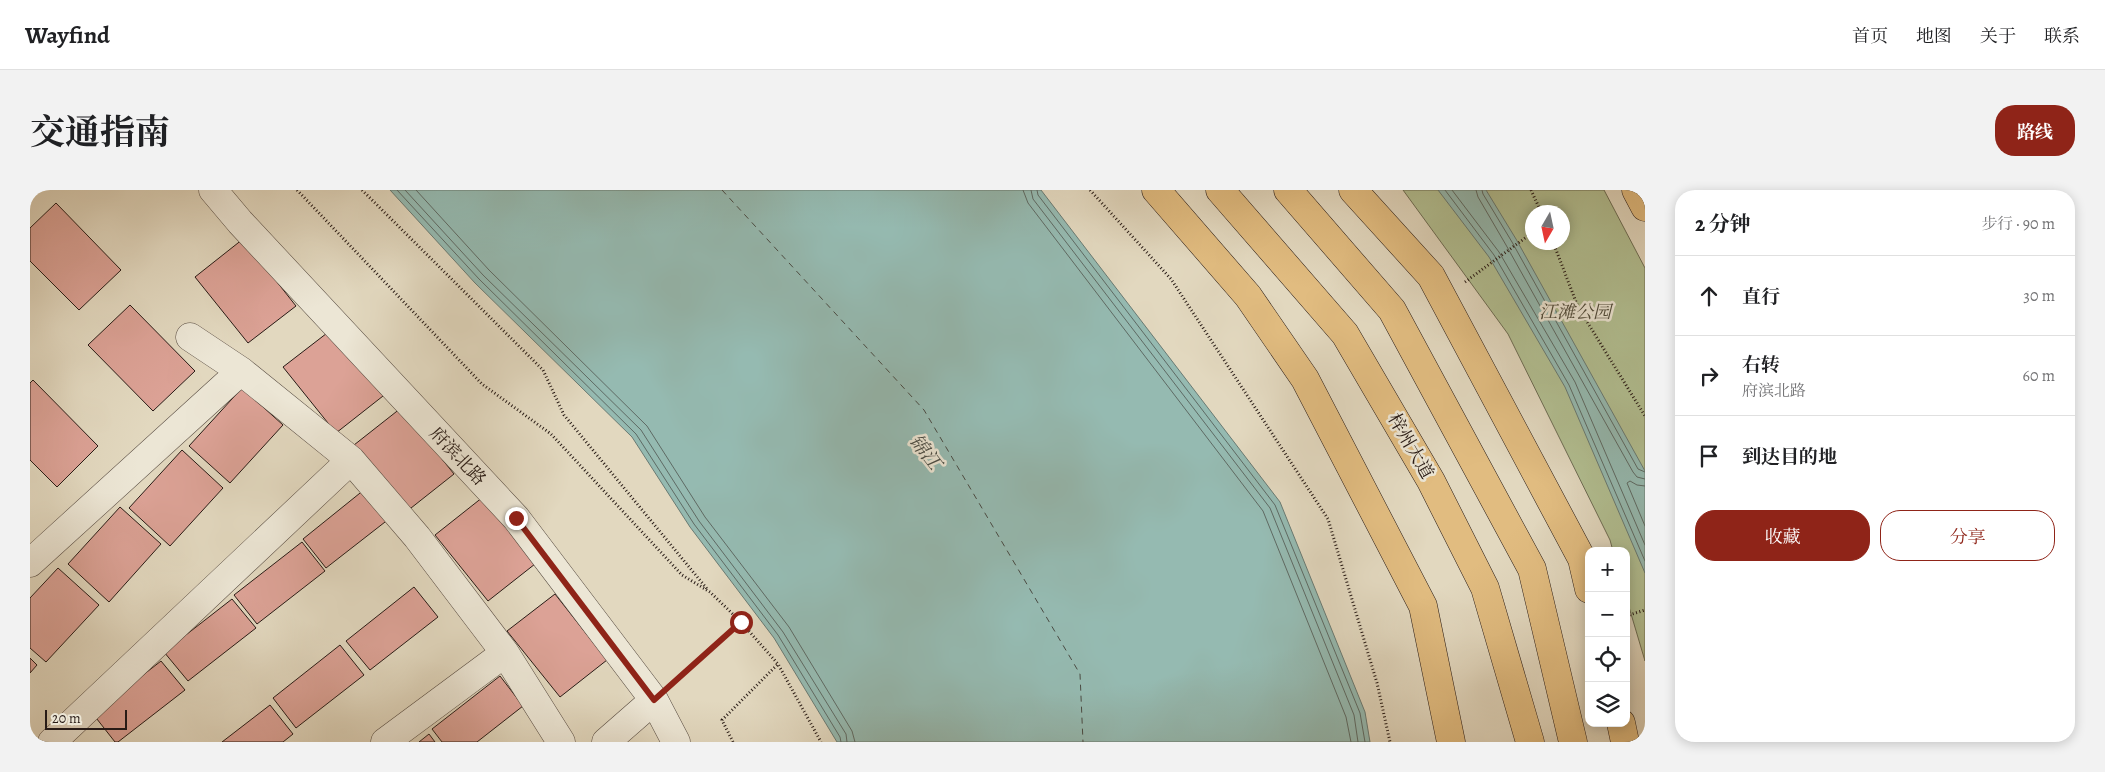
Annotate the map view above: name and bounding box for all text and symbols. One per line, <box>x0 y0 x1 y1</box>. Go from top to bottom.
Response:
text: Wayfind <box>25 19 110 51</box>
text: 首页 <box>1852 24 1888 48</box>
text: 地图 <box>1916 24 1952 48</box>
text: 关于 <box>1980 24 2016 48</box>
text: 联系 <box>2044 24 2080 48</box>
button: 路线 <box>1995 105 2075 156</box>
text: 交通指南 <box>30 108 170 156</box>
north arrow <box>1525 205 1570 250</box>
text: 2 分钟 <box>1695 210 1751 238</box>
text: 步行 · 90 m <box>1981 213 2055 235</box>
icon: ahead <box>1695 282 1723 310</box>
text: 直行 <box>1742 284 1780 310</box>
text: 30 m <box>2023 285 2055 307</box>
park label: 江滩公园 <box>1539 300 1614 324</box>
text: 右转 <box>1742 352 1780 378</box>
icon: right <box>1695 362 1723 390</box>
text: 60 m <box>2023 365 2055 387</box>
text: 府滨北路 <box>1742 380 1806 402</box>
street label: 梓州大道 <box>1383 409 1439 483</box>
street label: 府滨北路 <box>425 421 491 491</box>
water label: 锦江 <box>903 429 949 477</box>
icon: arrive <box>1695 442 1723 470</box>
text: 到达目的地 <box>1742 444 1837 470</box>
route end <box>505 507 528 530</box>
button: 收藏 <box>1695 510 1870 561</box>
button: 分享 <box>1880 510 2055 561</box>
map controls <box>1585 547 1630 727</box>
button: + <box>1585 547 1630 592</box>
button: − <box>1585 592 1630 637</box>
route start <box>730 611 753 634</box>
button: locate <box>1585 637 1630 682</box>
button: layers <box>1585 682 1630 727</box>
scale bar <box>45 707 128 730</box>
text: 20 m <box>52 709 81 728</box>

